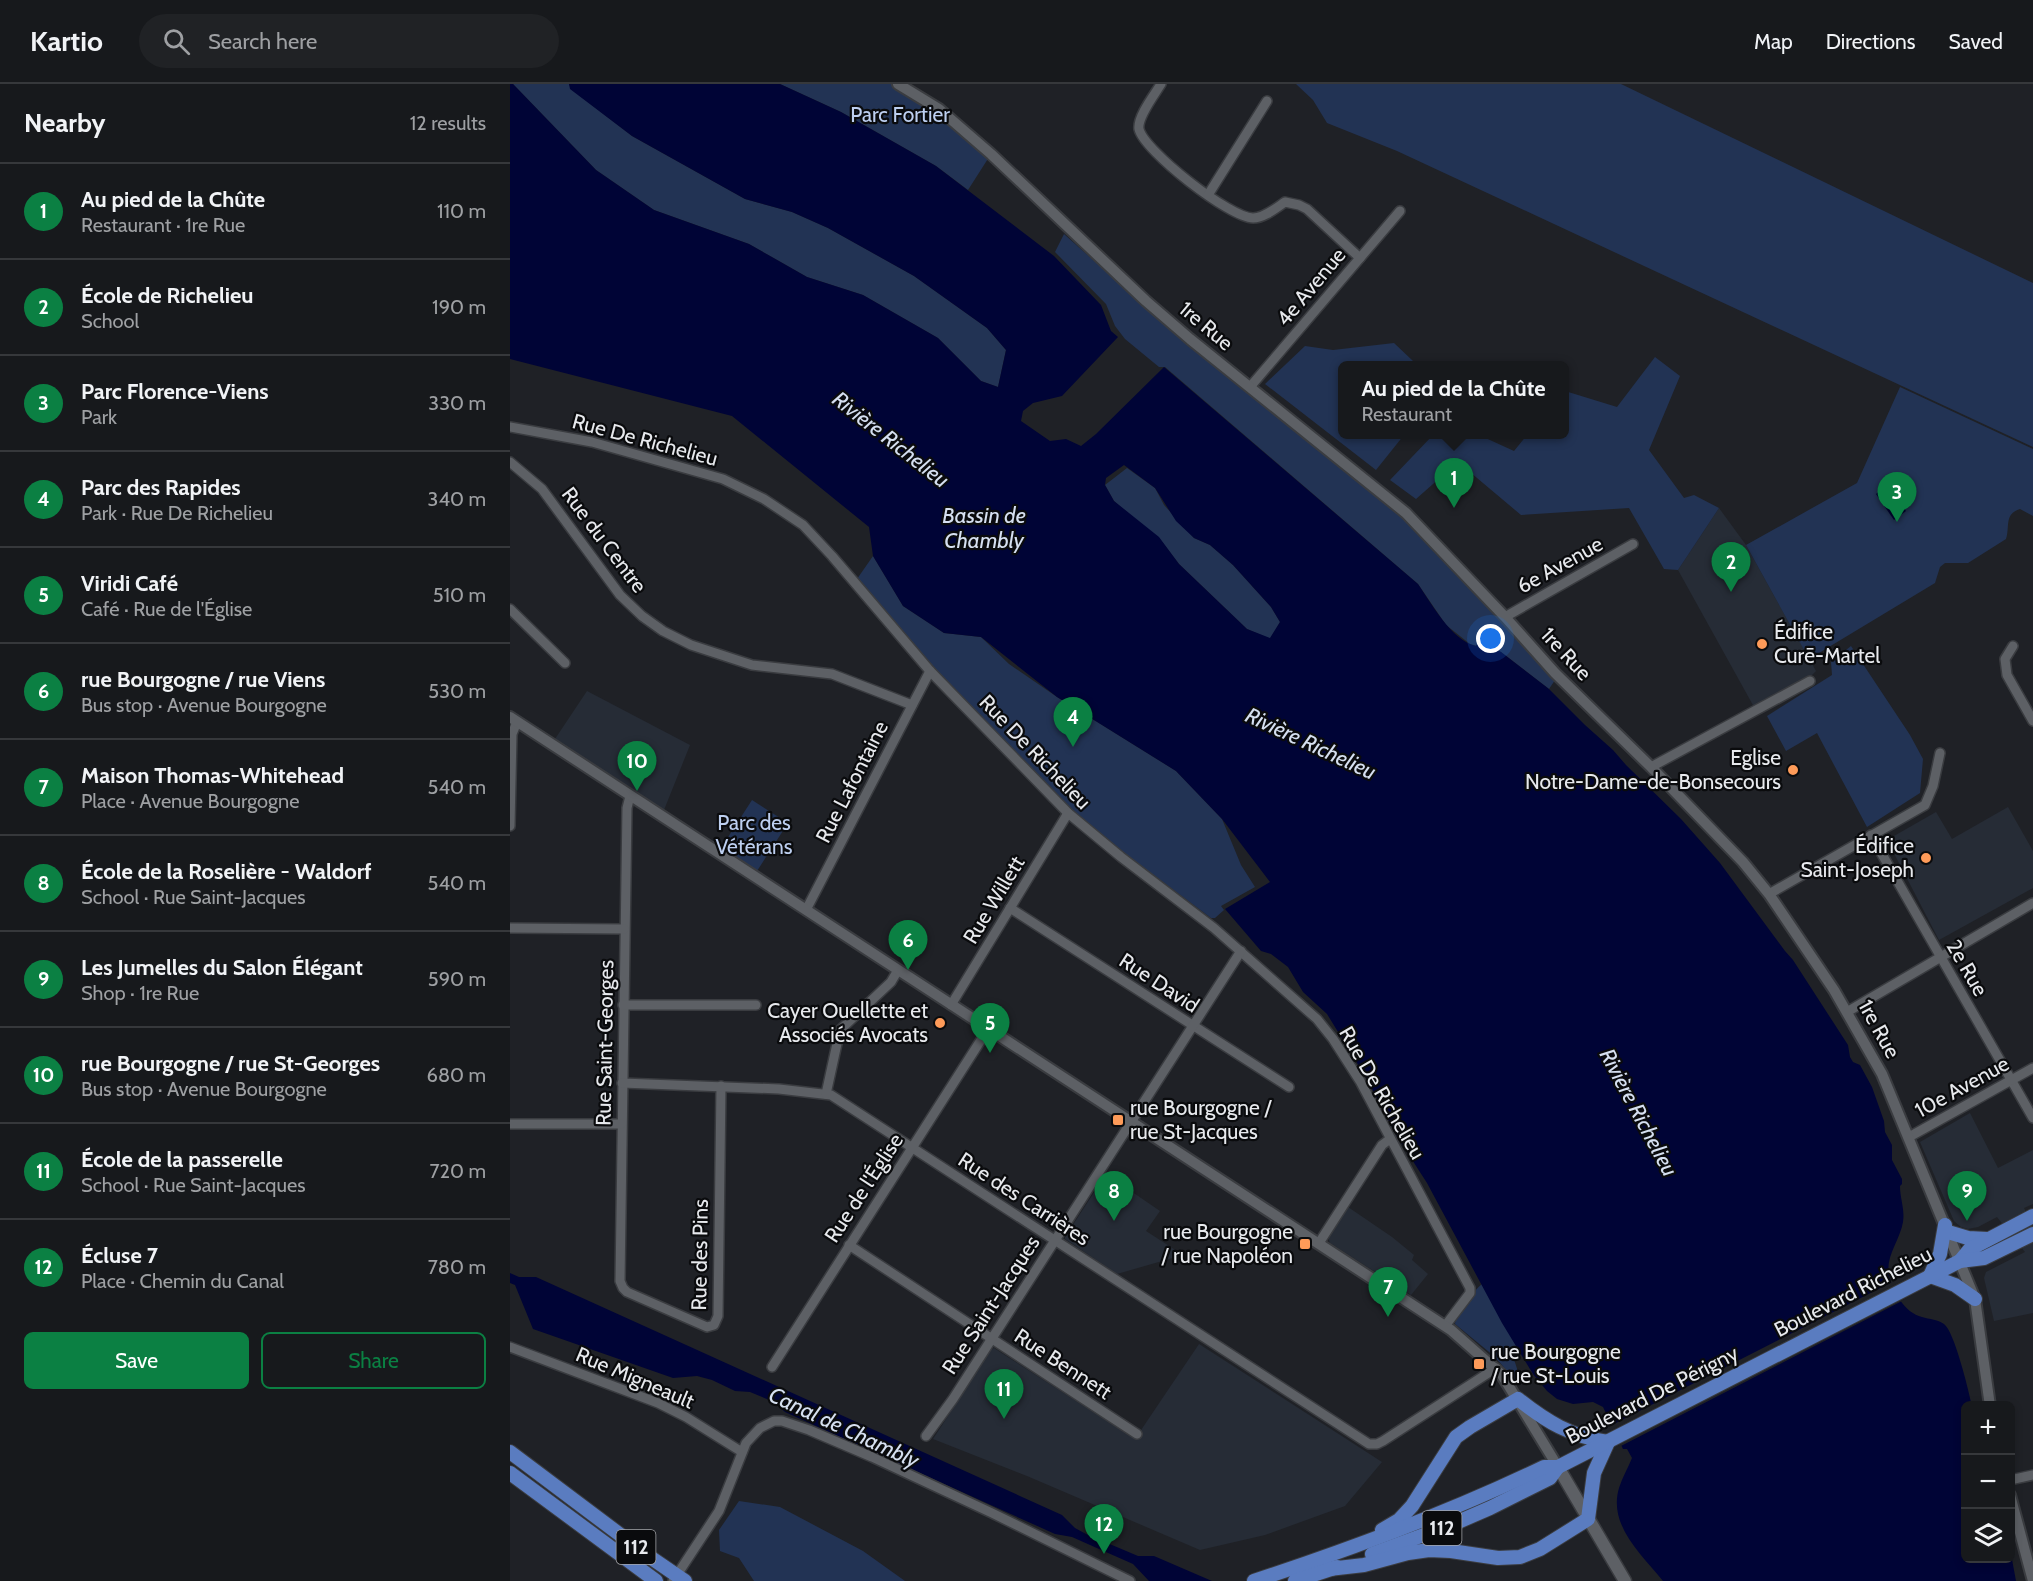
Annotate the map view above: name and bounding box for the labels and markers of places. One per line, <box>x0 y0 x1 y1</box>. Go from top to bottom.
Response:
pin: 1 <box>1434 458 1474 508</box>
pin: 3 <box>1878 472 1916 522</box>
pin: 2 <box>1712 542 1750 592</box>
place label: Édifice Curē-Martel <box>1774 619 1880 668</box>
marker: Édifice Curē-Martel <box>1755 637 1769 651</box>
pin: 4 <box>1054 698 1092 747</box>
pin: 10 <box>618 742 656 791</box>
place label: Eglise Notre-Dame-de-Bonsecours <box>1525 745 1781 794</box>
marker: Eglise Notre-Dame-de-Bonsecours <box>1786 763 1800 777</box>
place label: Édifice Saint-Joseph <box>1801 833 1914 882</box>
marker: Édifice Saint-Joseph <box>1919 851 1933 865</box>
pin: 6 <box>888 920 928 970</box>
place label: Cayer Ouellette et Associés Avocats <box>767 998 928 1047</box>
pin: 5 <box>970 1004 1010 1053</box>
marker: Cayer Ouellette et Associés Avocats <box>933 1016 947 1030</box>
place label: rue Bourgogne / rue St-Jacques <box>1130 1095 1272 1144</box>
marker: rue Bourgogne / rue St-Jacques <box>1111 1113 1125 1127</box>
pin: 8 <box>1094 1172 1134 1221</box>
pin: 9 <box>1948 1172 1986 1221</box>
place label: rue Bourgogne / rue Napoléon <box>1161 1219 1293 1268</box>
marker: rue Bourgogne / rue Napoléon <box>1298 1237 1312 1251</box>
pin: 7 <box>1368 1268 1408 1317</box>
place label: rue Bourgogne / rue St-Louis <box>1490 1339 1621 1388</box>
marker: rue Bourgogne / rue St-Louis <box>1472 1357 1486 1371</box>
pin: 11 <box>984 1370 1024 1419</box>
pin: 12 <box>1084 1504 1124 1554</box>

